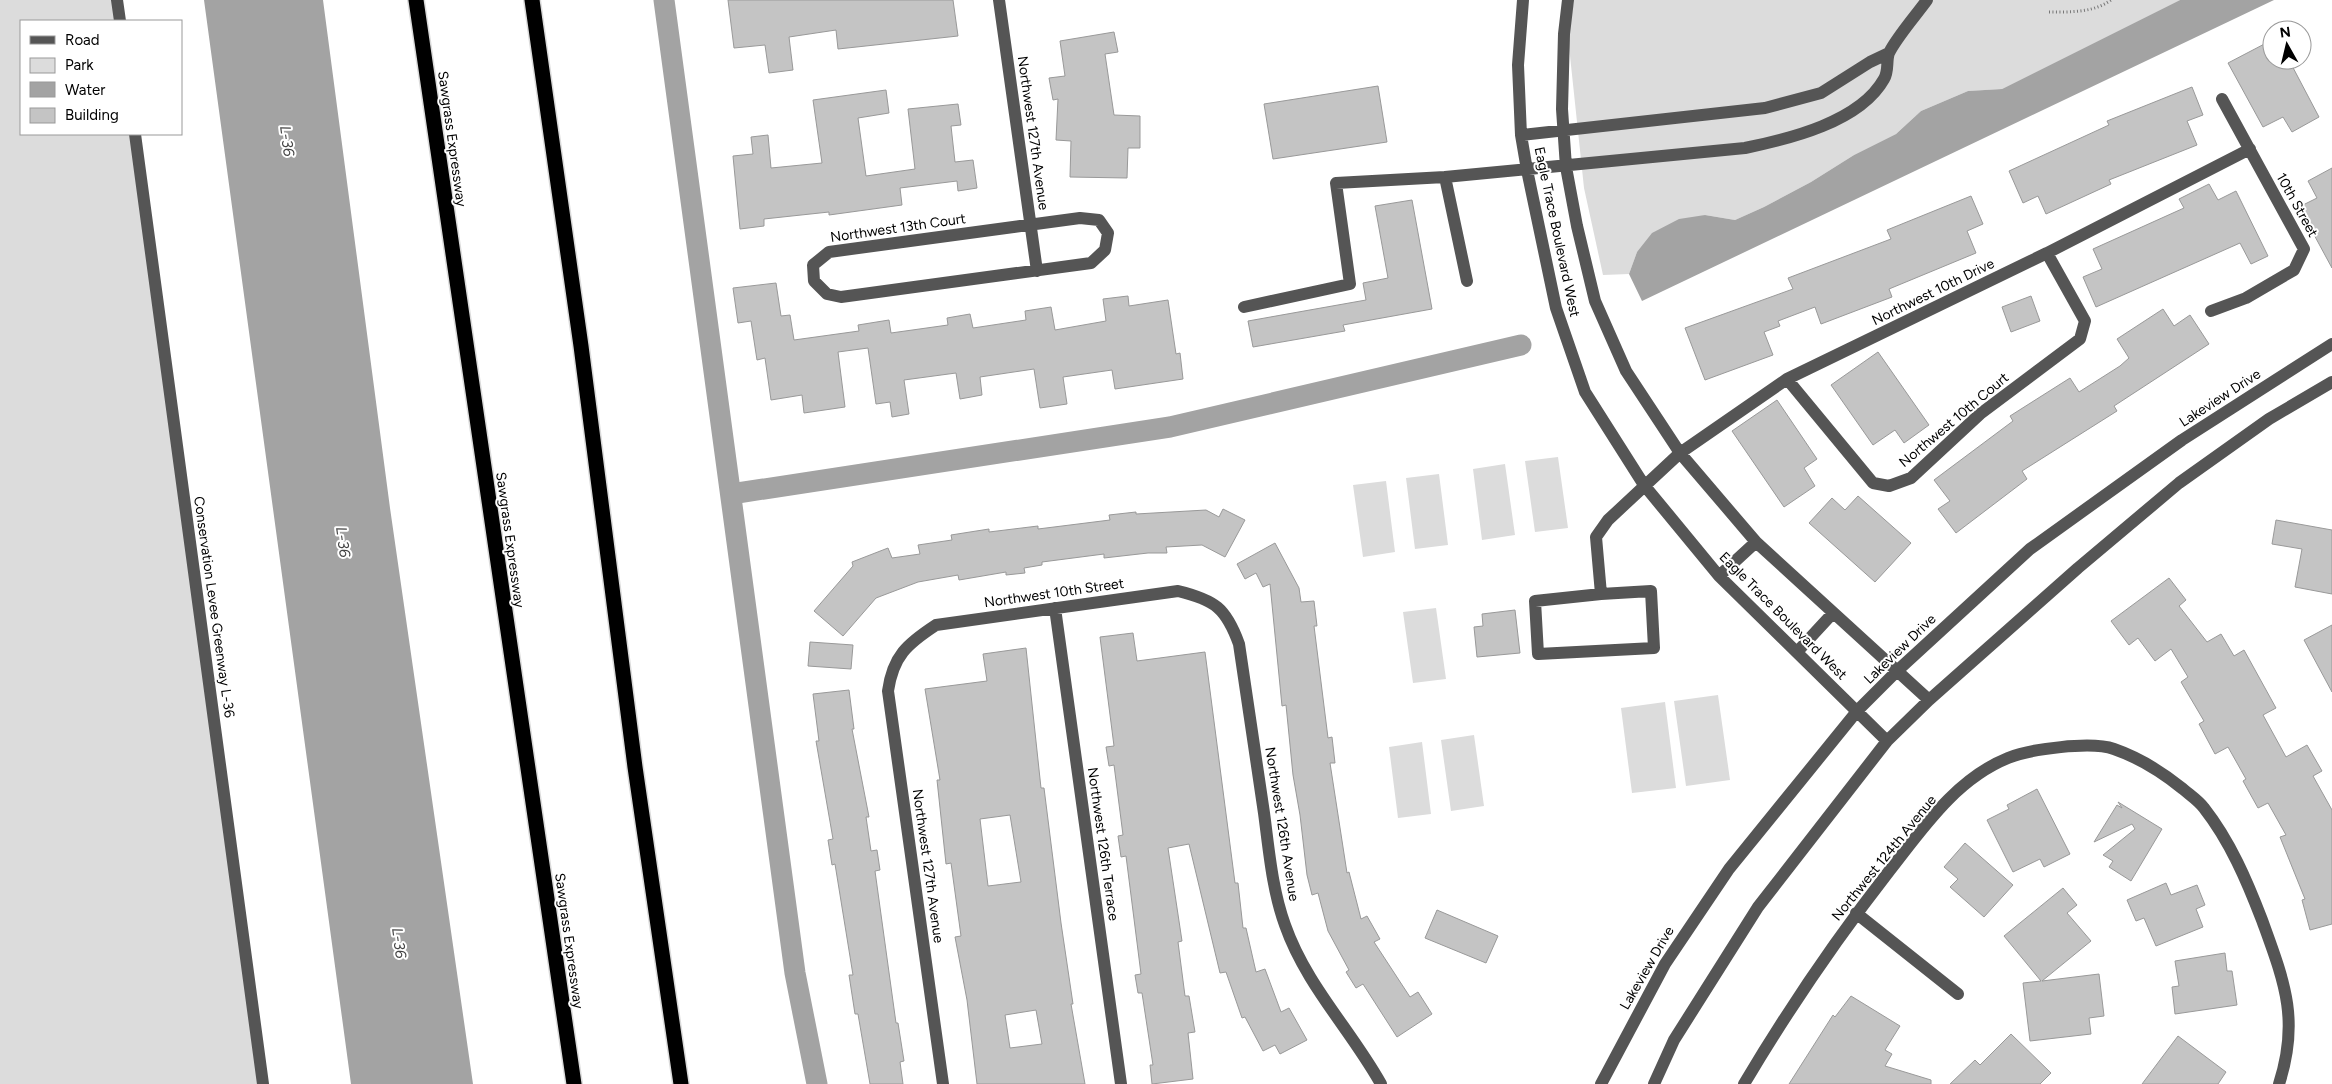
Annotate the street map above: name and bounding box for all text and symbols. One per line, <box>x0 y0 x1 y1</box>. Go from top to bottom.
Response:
legend <box>20 20 182 135</box>
north arrow <box>2262 20 2312 70</box>
text: N <box>2279 23 2292 42</box>
text: Road <box>65 31 100 49</box>
street label: Northwest 127th Avenue <box>1014 55 1052 212</box>
text: Park <box>65 56 94 74</box>
street label: Sawgrass Expressway <box>434 70 470 209</box>
text: Water <box>65 81 105 99</box>
text: Building <box>65 106 119 124</box>
water label: L-36 <box>276 125 298 158</box>
street label: Eagle Trace Boulevard West <box>1531 145 1583 319</box>
street label: 10th Street <box>2272 170 2322 240</box>
street label: Northwest 13th Court <box>829 210 967 246</box>
street label: Northwest 10th Drive <box>1869 255 1997 329</box>
street label: Lakeview Drive <box>2176 365 2264 431</box>
street label: Northwest 10th Court <box>1896 369 2012 471</box>
street label: Sawgrass Expressway <box>492 471 528 610</box>
street label: Conservation Levee Greenway L-36 <box>190 495 238 719</box>
water label: L-36 <box>332 526 354 559</box>
street label: Eagle Trace Boulevard West <box>1716 549 1850 683</box>
street label: Northwest 10th Street <box>983 575 1125 611</box>
street label: Lakeview Drive <box>1861 610 1940 688</box>
street label: Northwest 126th Avenue <box>1261 746 1303 903</box>
street label: Northwest 126th Terrace <box>1084 766 1122 922</box>
street label: Northwest 127th Avenue <box>909 788 947 945</box>
street label: Northwest 124th Avenue <box>1828 792 1940 924</box>
street label: Sawgrass Expressway <box>551 872 587 1011</box>
street label: Lakeview Drive <box>1616 923 1678 1013</box>
water label: L-36 <box>388 927 410 960</box>

